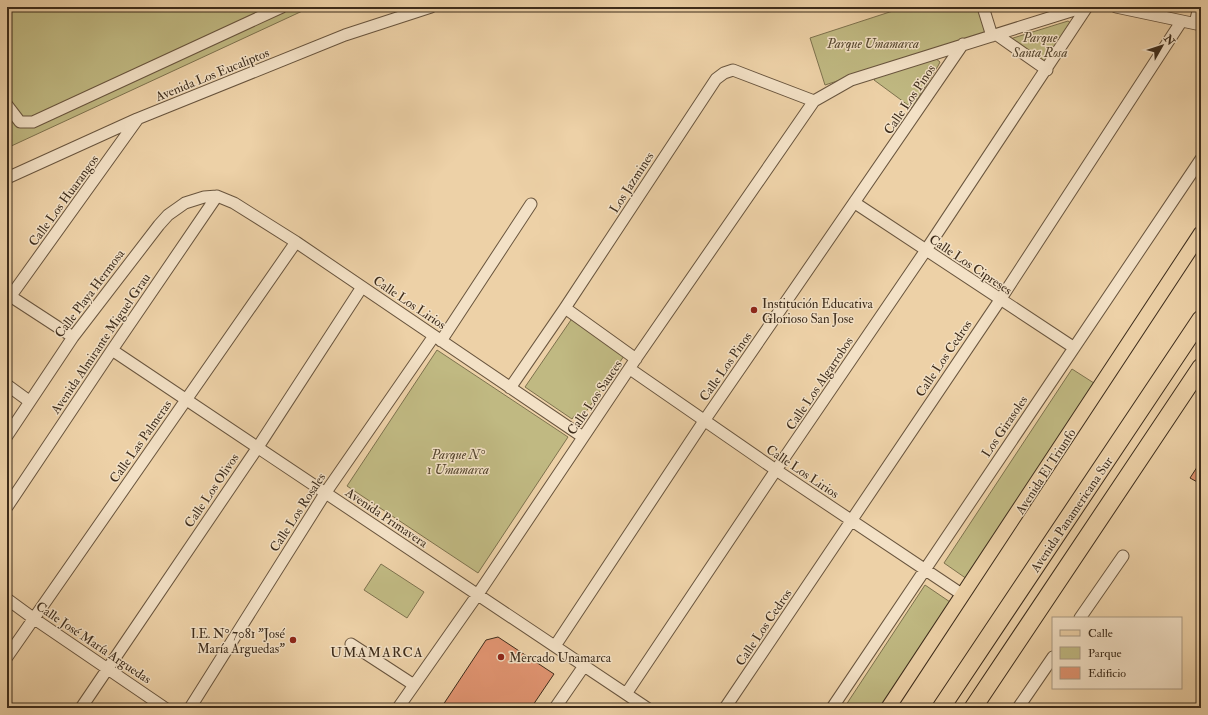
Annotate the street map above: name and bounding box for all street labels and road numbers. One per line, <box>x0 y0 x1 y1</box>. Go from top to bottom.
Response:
street label: Avenida Los Eucaliptos <box>152 45 272 106</box>
street label: Calle Los Pinos <box>881 61 939 138</box>
street label: Los Jazmines <box>606 149 658 216</box>
street label: Calle Los Huarangos <box>25 151 103 249</box>
street label: Calle Los Cipreses <box>925 231 1015 300</box>
street label: Calle Playa Hermosa <box>51 246 129 342</box>
street label: Avenida Almirante Miguel Grau <box>47 270 154 418</box>
street label: Calle Los Lirios <box>370 273 449 333</box>
street label: Calle Los Cedros <box>912 317 976 400</box>
street label: Calle Los Pinos <box>696 328 756 404</box>
street label: Calle Los Algarrobos <box>783 334 857 433</box>
street label: Calle Los Sauces <box>564 357 626 438</box>
street label: Los Girasoles <box>978 392 1032 461</box>
street label: Calle Las Palmeras <box>106 397 176 486</box>
street label: Avenida El Triunfo <box>1012 426 1080 518</box>
street label: Calle Los Lirios <box>763 442 842 502</box>
street label: Calle Los Olivos <box>181 450 243 531</box>
street label: Avenida Panamericana Sur <box>1027 454 1117 576</box>
street label: Calle Los Rosales <box>266 470 330 555</box>
street label: Avenida Primavera <box>342 484 431 552</box>
street label: Calle Los Cedros <box>732 586 796 669</box>
street label: Calle José María Arguedas <box>33 598 155 688</box>

